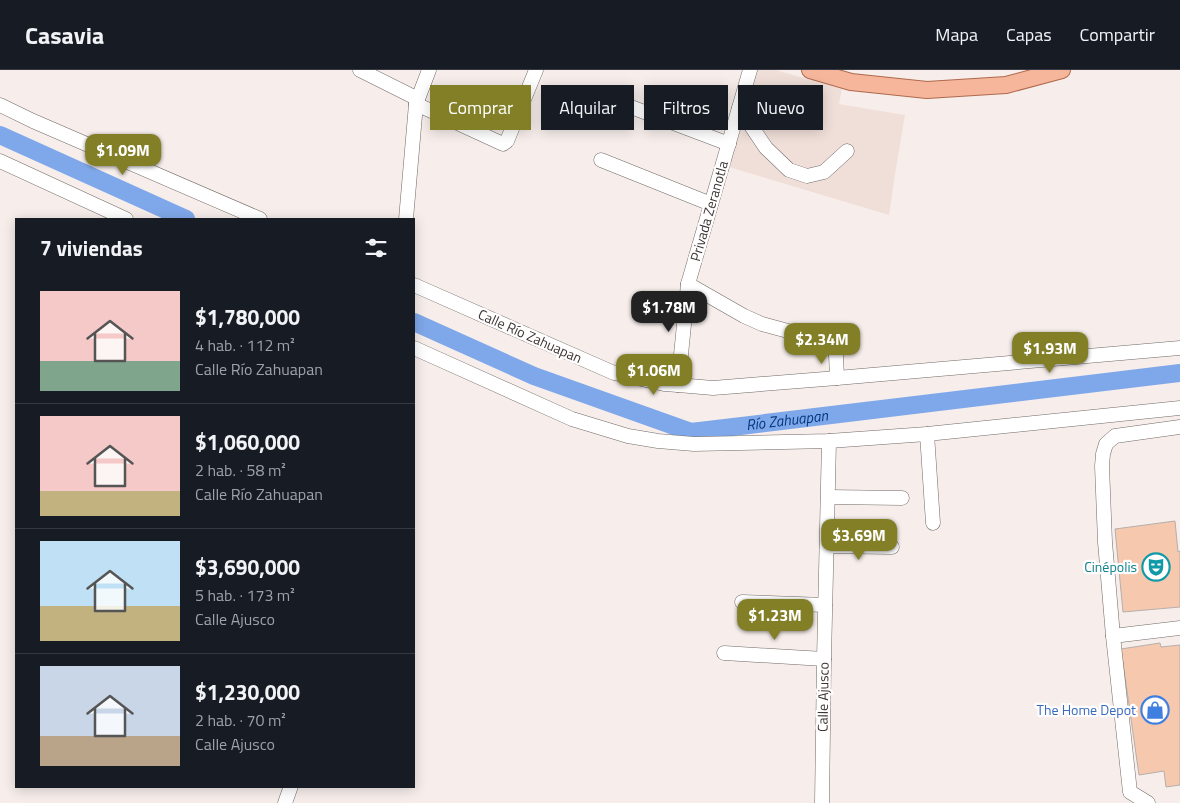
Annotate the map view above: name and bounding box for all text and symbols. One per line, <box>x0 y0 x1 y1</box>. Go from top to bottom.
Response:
text: Casavia <box>25 17 104 53</box>
text: Mapa <box>935 21 978 48</box>
text: Capas <box>1006 21 1052 48</box>
text: Compartir <box>1080 21 1155 48</box>
chip: Comprar <box>430 85 531 130</box>
chip: Alquilar <box>541 85 634 130</box>
chip: Filtros <box>644 85 728 130</box>
chip: Nuevo <box>738 85 823 130</box>
pin: $1.09M <box>82 134 164 176</box>
text: $1.09M <box>96 138 150 162</box>
street label: Privada Zeranotla <box>684 158 733 264</box>
text: 7 viviendas <box>40 232 143 264</box>
icon: filters <box>362 234 390 262</box>
pin: $1.78M <box>628 290 710 333</box>
text: $1.78M <box>642 295 696 319</box>
text: $1,780,000 <box>195 301 300 333</box>
street label: Calle Río Zahuapan <box>475 303 586 368</box>
icon: home <box>80 311 140 371</box>
pin: $2.34M <box>781 322 863 365</box>
text: $2.34M <box>795 327 849 351</box>
pin: $1.93M <box>1009 332 1091 374</box>
text: 4 hab. · 112 m² <box>195 333 295 357</box>
text: $1.93M <box>1023 336 1077 360</box>
pin: $1.06M <box>613 354 695 396</box>
text: Calle Río Zahuapan <box>195 357 323 381</box>
text: $1.06M <box>627 358 681 382</box>
water label: Río Zahuapan <box>745 404 830 436</box>
text: $1,060,000 <box>195 426 300 458</box>
icon: home <box>80 436 140 496</box>
text: 2 hab. · 58 m² <box>195 458 286 482</box>
text: Calle Río Zahuapan <box>195 482 323 506</box>
pin: $3.69M <box>818 518 900 561</box>
text: $3.69M <box>832 523 886 547</box>
text: $3,690,000 <box>195 551 300 583</box>
theatre icon: Cinépolis <box>1141 552 1171 582</box>
place label: Cinépolis <box>1084 556 1137 577</box>
icon: home <box>80 561 140 621</box>
text: 5 hab. · 173 m² <box>195 583 295 607</box>
pin: $1.23M <box>734 598 816 641</box>
text: $1.23M <box>748 603 802 627</box>
text: Calle Ajusco <box>195 607 275 631</box>
street label: Calle Ajusco <box>811 662 834 732</box>
text: $1,230,000 <box>195 676 300 708</box>
icon: home <box>80 686 140 746</box>
shop icon: The Home Depot <box>1140 695 1170 725</box>
place label: The Home Depot <box>1037 699 1136 720</box>
text: 2 hab. · 70 m² <box>195 708 286 732</box>
text: Calle Ajusco <box>195 732 275 756</box>

